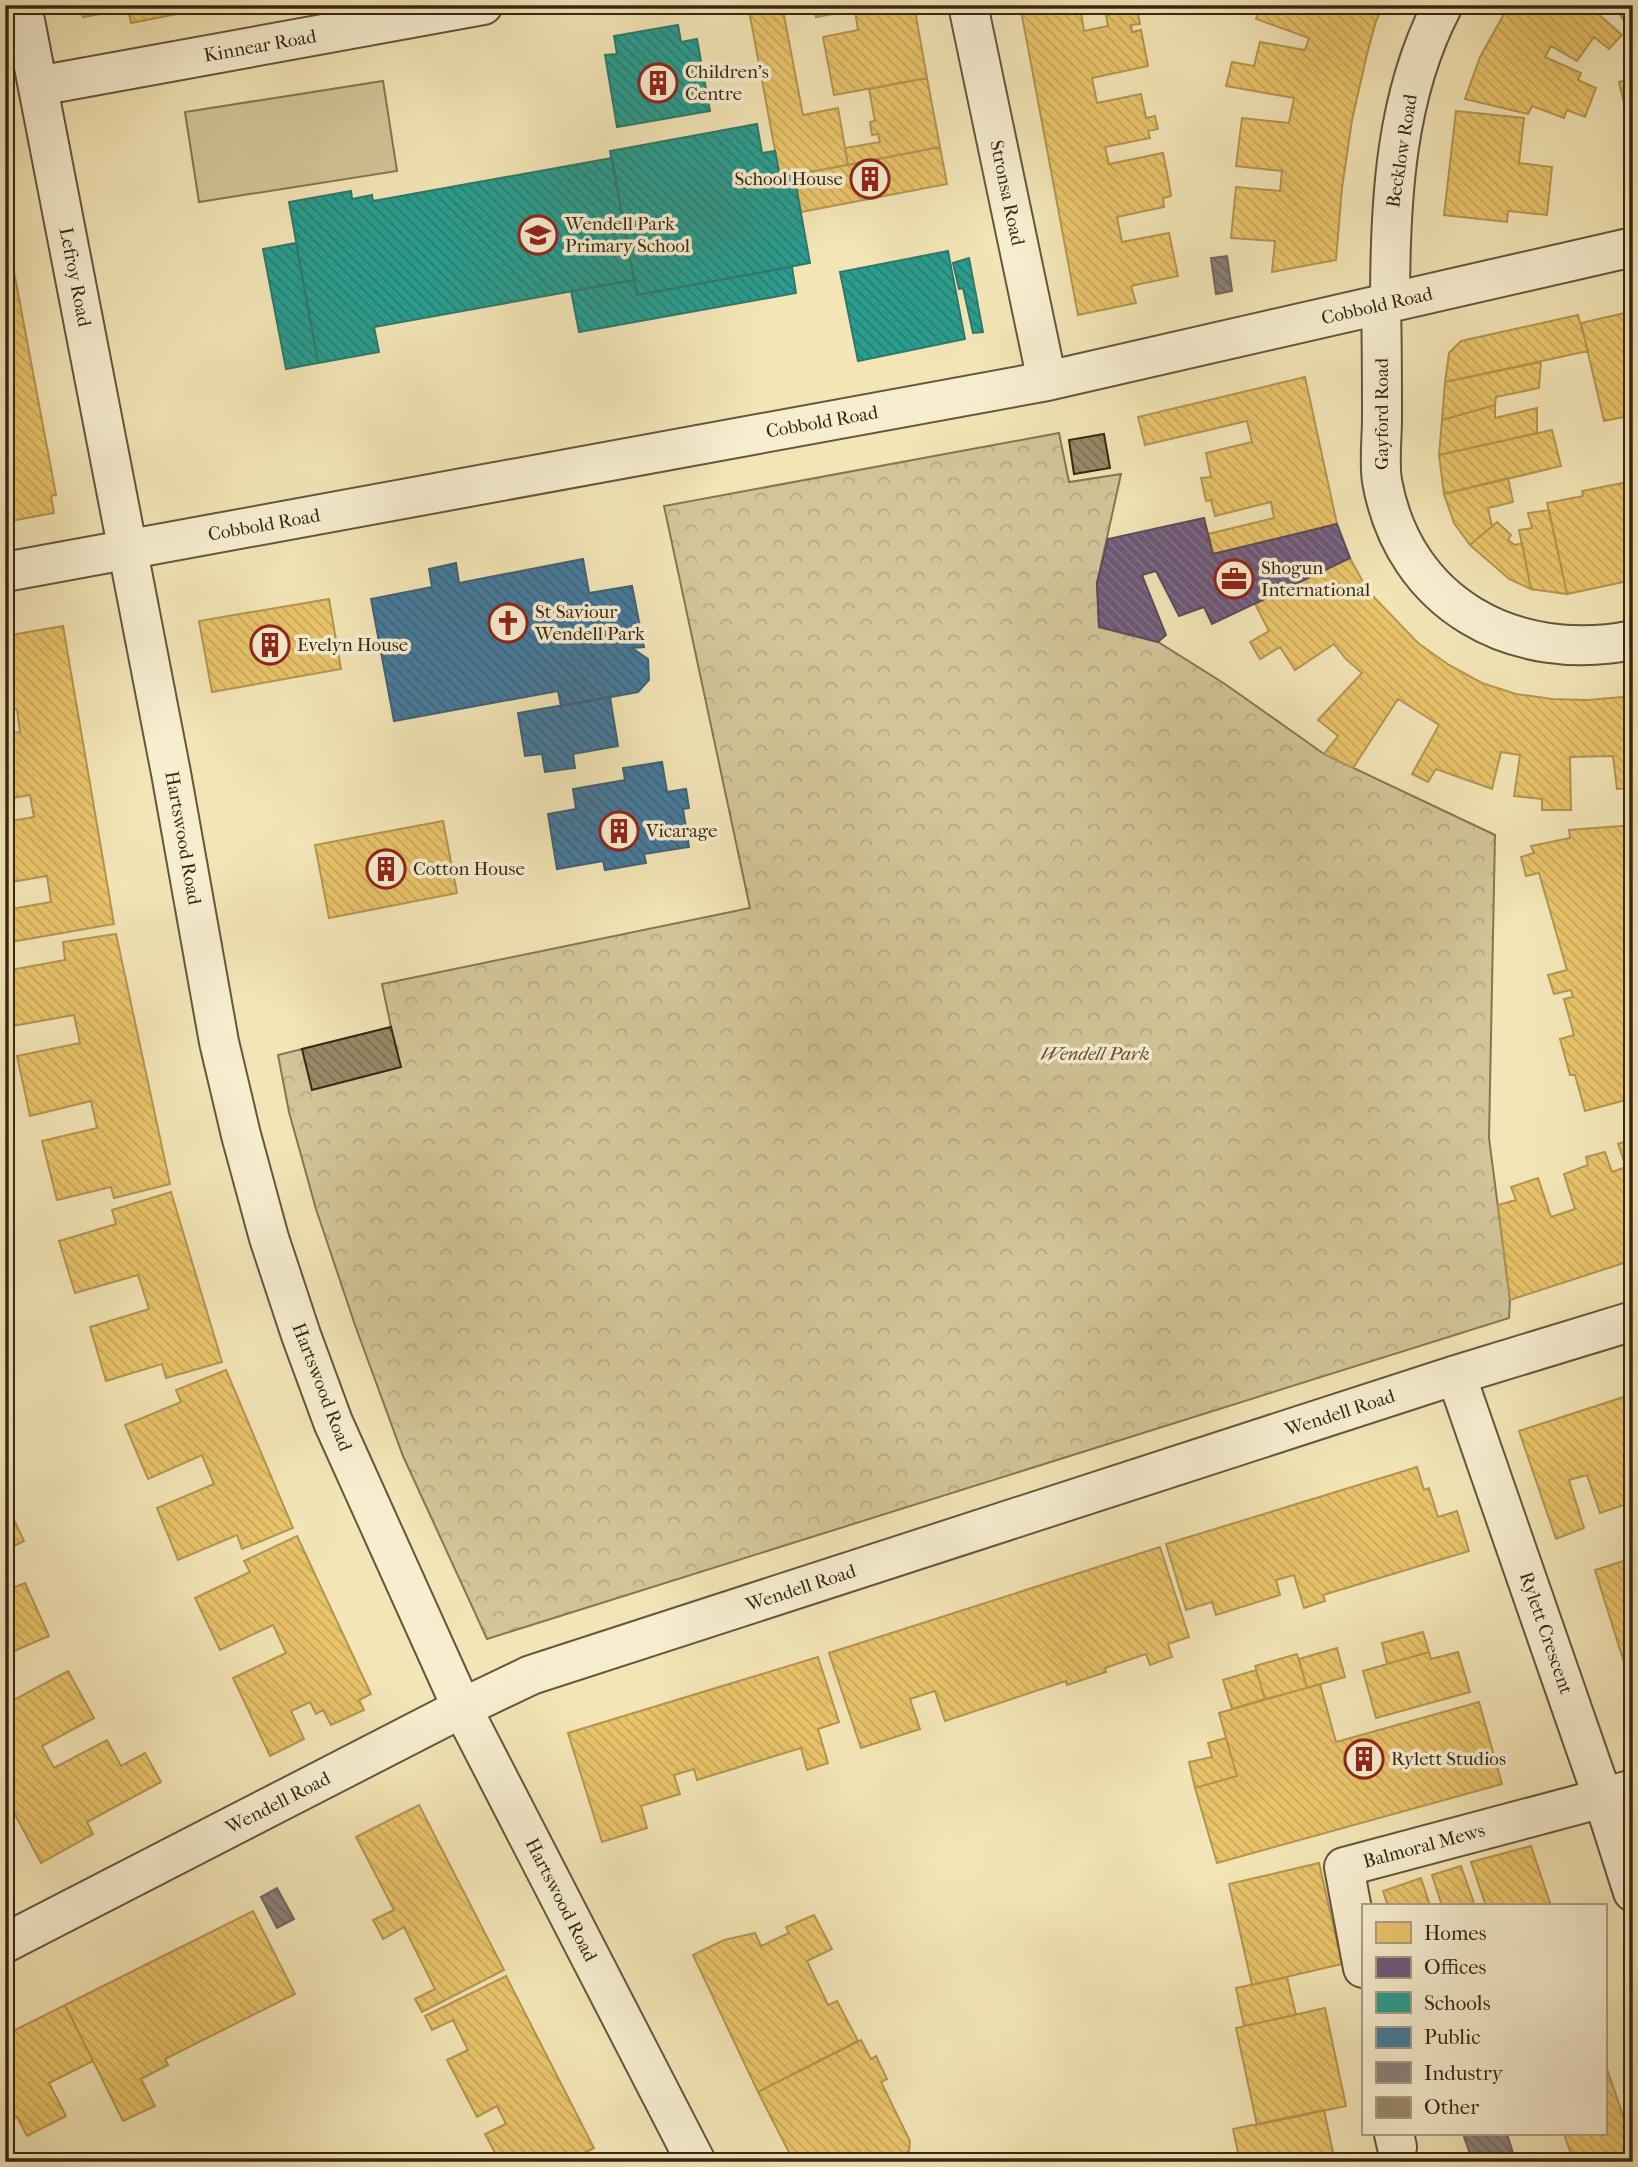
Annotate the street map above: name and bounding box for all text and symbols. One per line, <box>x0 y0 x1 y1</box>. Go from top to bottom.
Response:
street label: Kinnear Road <box>202 25 319 67</box>
place label: Children's Centre <box>685 61 769 105</box>
building icon: Children's Centre <box>637 62 679 104</box>
street label: Becklow Road <box>1382 92 1422 209</box>
street label: Stronsa Road <box>985 138 1029 248</box>
building icon: School House <box>849 158 891 200</box>
place label: School House <box>734 168 843 190</box>
place label: Wendell Park Primary School <box>564 213 690 257</box>
school or university icon: Wendell Park Primary School <box>517 214 559 256</box>
street label: Lefroy Road <box>55 225 96 329</box>
street label: Cobbold Road <box>1319 282 1435 329</box>
street label: Gayford Road <box>1371 357 1393 470</box>
street label: Cobbold Road <box>764 401 880 443</box>
street label: Cobbold Road <box>206 504 322 546</box>
place label: Shogun International <box>1261 557 1370 601</box>
office icon: Shogun International <box>1213 558 1255 600</box>
place label: St Saviour Wendell Park <box>534 601 645 645</box>
church icon: St Saviour Wendell Park <box>487 602 529 644</box>
building icon: Evelyn House <box>249 624 291 666</box>
place label: Evelyn House <box>297 634 408 656</box>
street label: Hartswood Road <box>160 769 206 907</box>
building icon: Vicarage <box>598 810 640 852</box>
place label: Vicarage <box>645 820 717 842</box>
building icon: Cotton House <box>365 848 407 890</box>
place label: Cotton House <box>413 858 525 880</box>
park label: Wendell Park <box>1041 1043 1150 1065</box>
street label: Hartswood Road <box>287 1320 357 1455</box>
street label: Wendell Road <box>1281 1385 1398 1441</box>
street label: Wendell Road <box>742 1560 859 1616</box>
street label: Rylett Crescent <box>1515 1569 1577 1697</box>
building icon: Rylett Studios <box>1343 1738 1385 1780</box>
place label: Rylett Studios <box>1391 1748 1506 1770</box>
street label: Wendell Road <box>221 1767 334 1839</box>
street label: Balmoral Mews <box>1361 1819 1487 1873</box>
street label: Hartswood Road <box>520 1835 602 1966</box>
legend <box>1362 1904 1606 2136</box>
text: Homes <box>1424 1921 1487 1945</box>
text: Offices <box>1424 1955 1487 1979</box>
text: Schools <box>1424 1991 1491 2015</box>
text: Public <box>1424 2025 1480 2049</box>
text: Industry <box>1424 2061 1504 2085</box>
text: Other <box>1424 2095 1479 2119</box>

